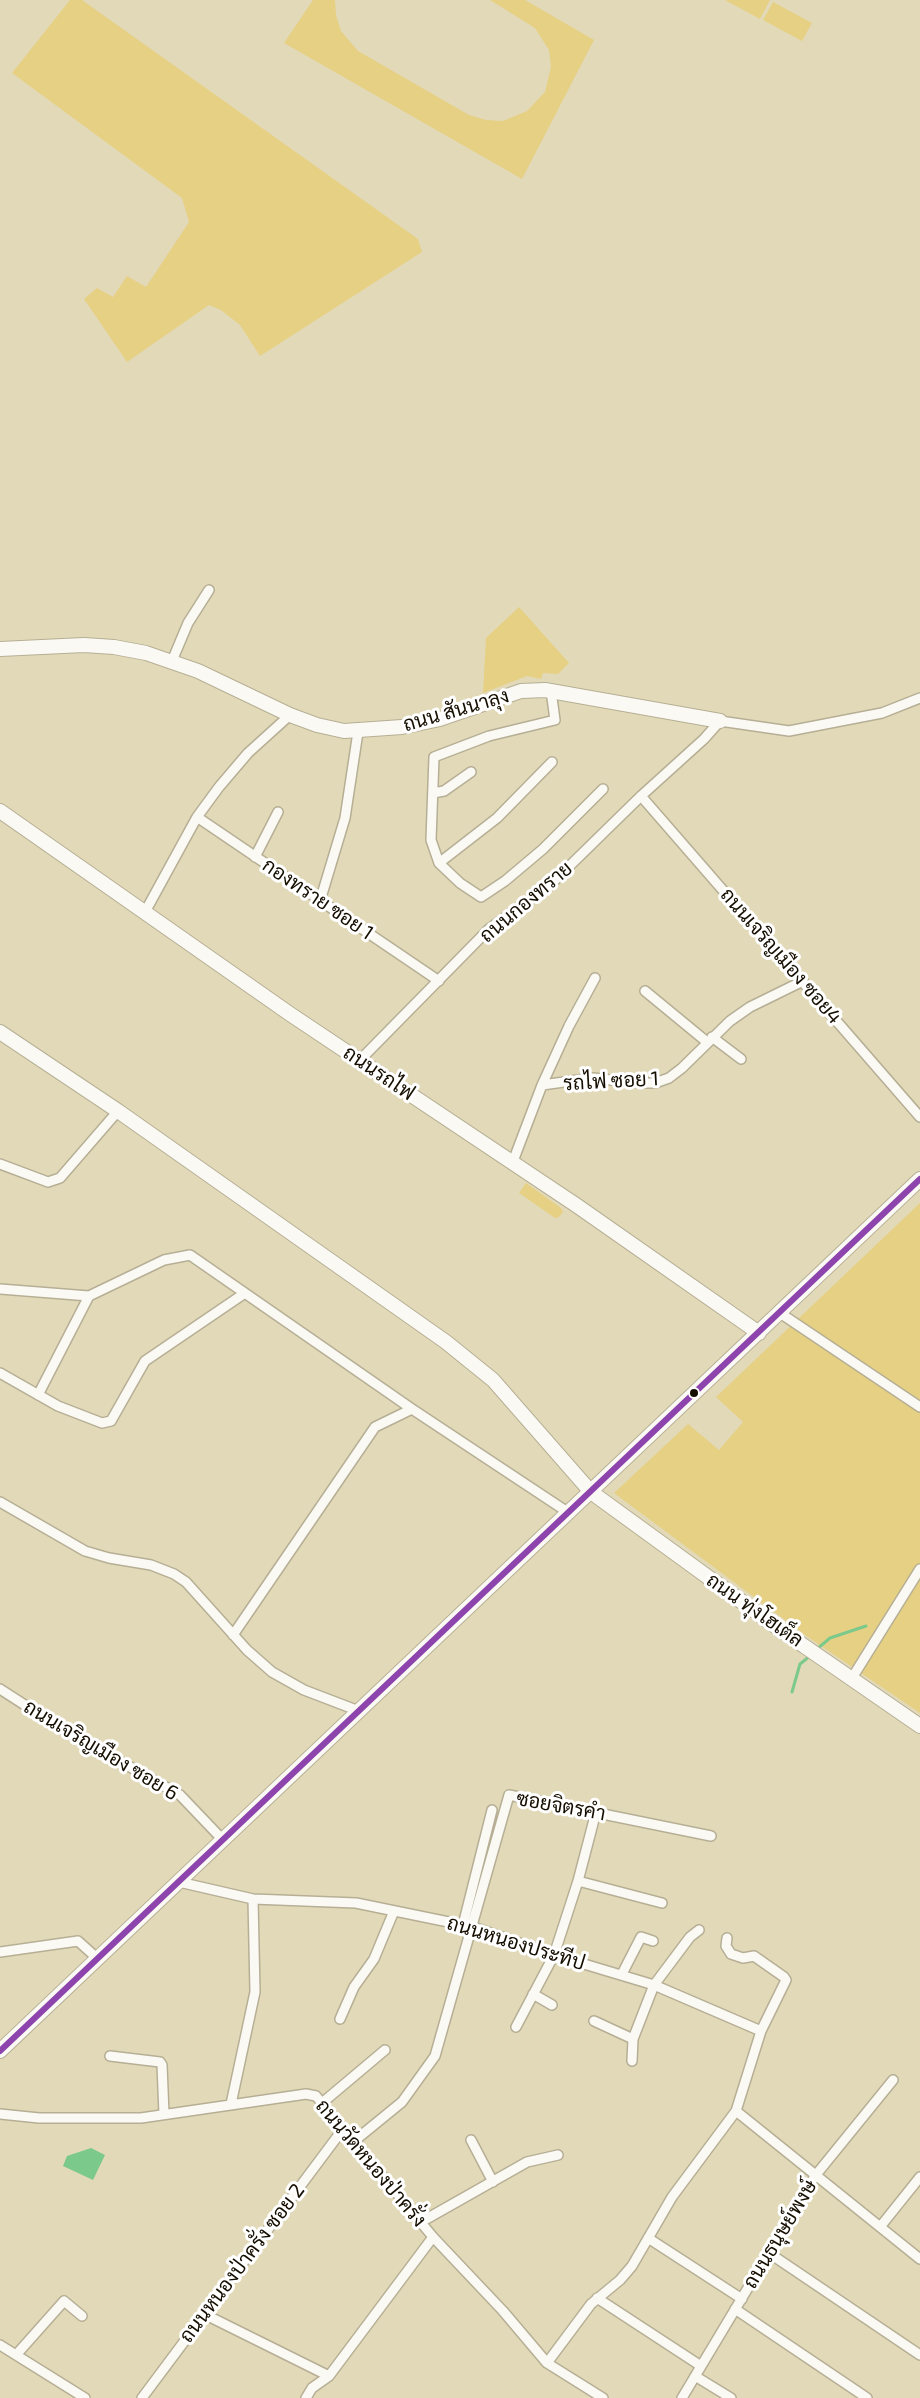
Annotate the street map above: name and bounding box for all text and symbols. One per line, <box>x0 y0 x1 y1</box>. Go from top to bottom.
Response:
street label: ถนน สันนาลุง <box>400 683 512 737</box>
street label: กองทราย ซอย 1 <box>258 853 378 945</box>
street label: ถนนกองทราย <box>475 856 577 948</box>
street label: ถนนเจริญเมือง ซอย4 <box>715 883 847 1029</box>
street label: ถนนรถไฟ <box>339 1041 419 1105</box>
street label: รถไฟ ซอย 1 <box>562 1067 660 1095</box>
unlabelled marker <box>688 1387 700 1399</box>
street label: ถนน ทุ่งโฮเต็ล <box>702 1568 808 1652</box>
street label: ถนนเจริญเมือง ซอย 6 <box>19 1694 183 1806</box>
street label: ซอยจิตรคำ <box>515 1786 607 1826</box>
street label: ถนนหนองประทีป <box>444 1911 588 1975</box>
street label: ถนนวัดหนองป่าครั่ง <box>311 2094 431 2232</box>
street label: ถนนธนุษย์พงษ์ <box>738 2175 822 2293</box>
street label: ถนนหนองป่าครั่ง ซอย 2 <box>174 2179 310 2347</box>

